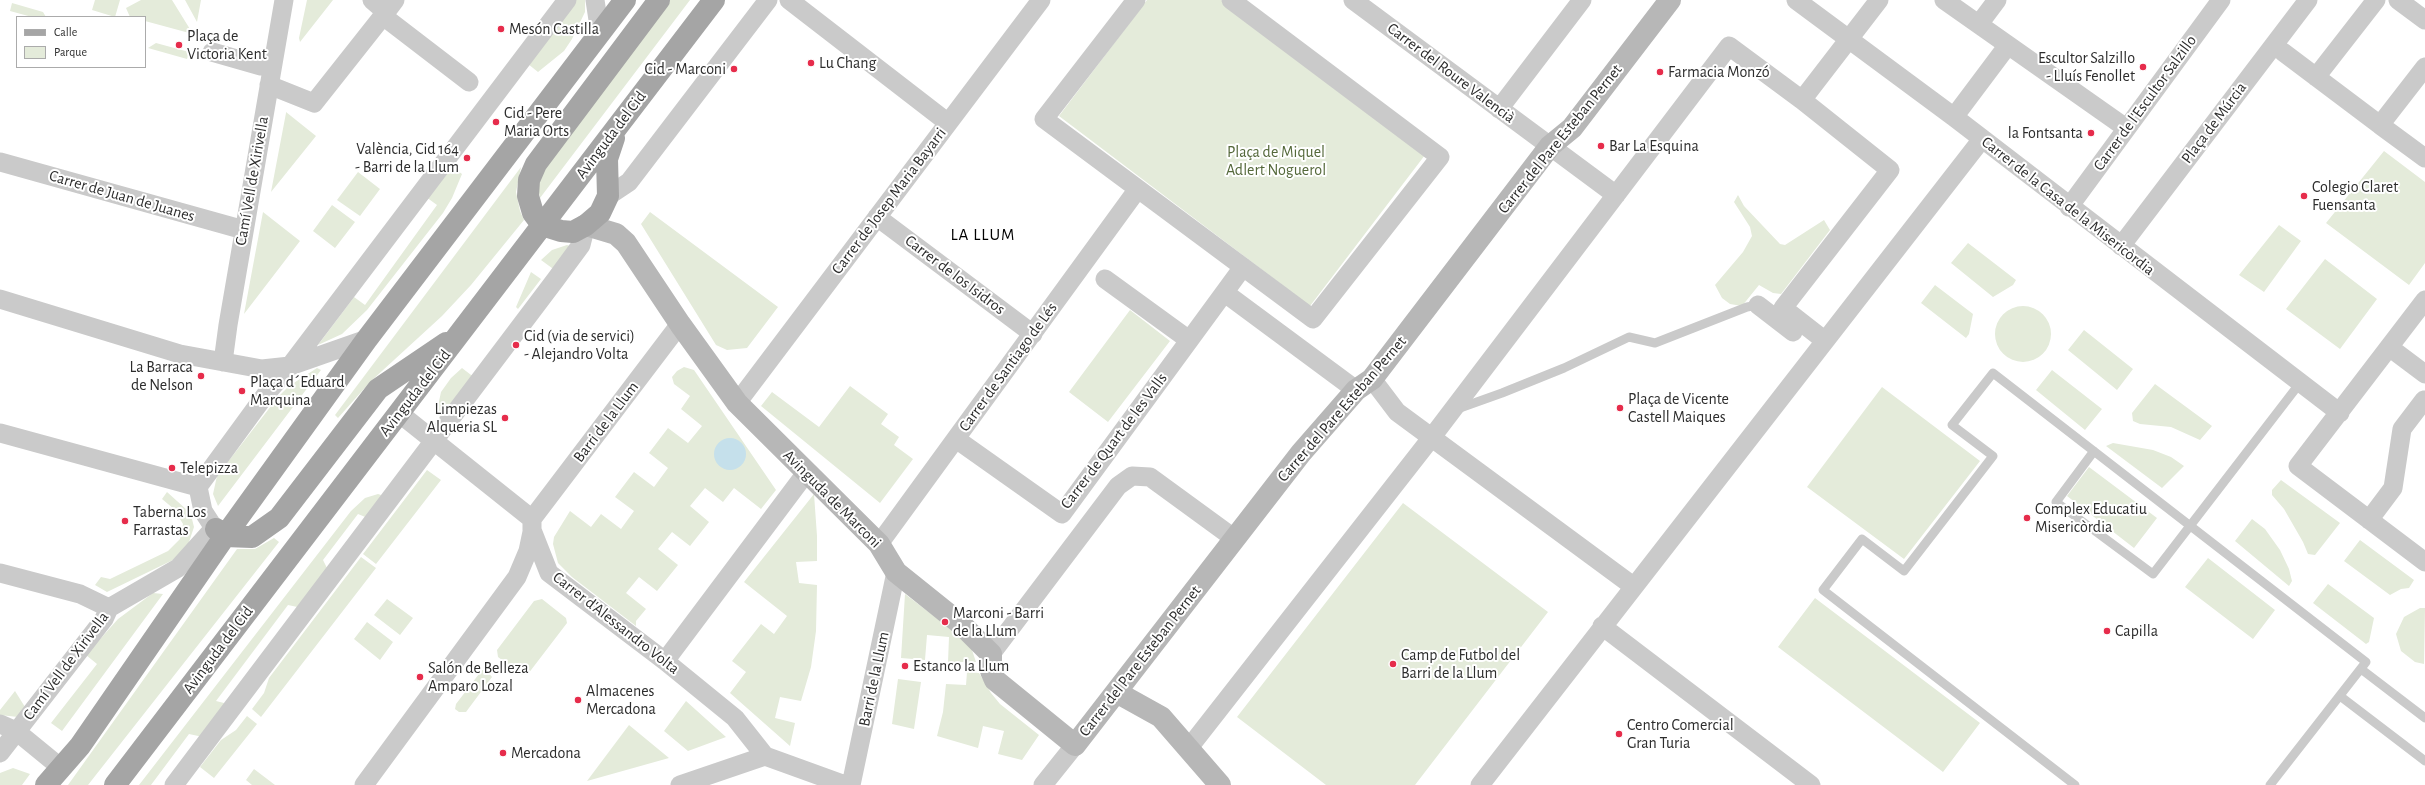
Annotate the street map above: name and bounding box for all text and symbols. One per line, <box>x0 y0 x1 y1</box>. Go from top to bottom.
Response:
legend <box>16 16 146 68</box>
place label: Mesón Castilla <box>509 19 599 39</box>
street label: Carrer del Roure Valencià <box>1383 19 1519 127</box>
marker: Mesón Castilla <box>496 24 506 34</box>
text: Calle <box>54 26 77 38</box>
place label: Plaça de Victoria Kent <box>187 26 267 64</box>
street label: Carrer de l'Escultor Salzillo <box>2089 31 2201 175</box>
marker: Plaça de Victoria Kent <box>174 40 184 50</box>
text: Parque <box>54 46 87 58</box>
place label: Escultor Salzillo - Lluís Fenollet <box>2038 48 2135 86</box>
place label: Lu Chang <box>819 53 876 73</box>
marker: Lu Chang <box>806 58 816 68</box>
place label: Cid - Marconi <box>644 59 726 79</box>
street label: Carrer del Pare Esteban Pernet <box>1494 60 1626 218</box>
place label: Farmacia Monzó <box>1668 62 1770 82</box>
marker: Escultor Salzillo - Lluís Fenollet <box>2138 62 2148 72</box>
marker: Cid - Marconi <box>729 64 739 74</box>
marker: Farmacia Monzó <box>1655 67 1665 77</box>
street label: Plaça de Múrcia <box>2177 79 2251 167</box>
street label: Avinguda del Cid <box>572 87 650 183</box>
place label: Cid - Pere Maria Orts <box>504 103 569 141</box>
street label: Camí Vell de Xirivella <box>231 115 273 247</box>
marker: Cid - Pere Maria Orts <box>491 117 501 127</box>
place label: la Fontsanta <box>2008 123 2083 143</box>
street label: Carrer de Josep Maria Bayarri <box>828 124 950 278</box>
marker: la Fontsanta <box>2086 128 2096 138</box>
street label: Carrer de la Casa de la Misericòrdia <box>1978 132 2158 280</box>
place label: Bar La Esquina <box>1609 136 1699 156</box>
place label: València, Cid 164 - Barri de la Llum <box>355 139 459 177</box>
marker: Bar La Esquina <box>1596 141 1606 151</box>
park label: Plaça de Miquel Adlert Noguerol <box>1226 142 1326 180</box>
marker: València, Cid 164 - Barri de la Llum <box>462 153 472 163</box>
street label: Carrer de Juan de Juanes <box>47 166 197 226</box>
place label: Colegio Claret Fuensanta <box>2312 177 2398 215</box>
marker: Colegio Claret Fuensanta <box>2299 191 2309 201</box>
district label: LA LLUM <box>951 225 1015 245</box>
street label: Carrer de los Isidros <box>901 231 1009 319</box>
street label: Carrer de Santiago de Lés <box>955 299 1061 435</box>
place label: Cid (via de servici) - Alejandro Volta <box>524 326 635 364</box>
street label: Carrer del Pare Esteban Pernet <box>1273 332 1411 486</box>
marker: Cid (via de servici) - Alejandro Volta <box>511 340 521 350</box>
street label: Avinguda del Cid <box>375 346 455 440</box>
place label: La Barraca de Nelson <box>130 357 193 395</box>
street label: Carrer de Quart de les Valls <box>1057 369 1171 513</box>
marker: La Barraca de Nelson <box>196 371 206 381</box>
place label: Plaça d´Eduard Marquina <box>250 372 345 410</box>
street label: Barri de la Llum <box>569 378 643 466</box>
marker: Plaça d´Eduard Marquina <box>237 386 247 396</box>
place label: Plaça de Vicente Castell Maiques <box>1628 389 1729 427</box>
place label: Limpiezas Alqueria SL <box>427 399 497 437</box>
marker: Plaça de Vicente Castell Maiques <box>1615 403 1625 413</box>
marker: Limpiezas Alqueria SL <box>500 413 510 423</box>
street label: Avinguda de Marconi <box>779 446 885 552</box>
place label: Telepizza <box>180 458 238 478</box>
marker: Telepizza <box>167 463 177 473</box>
place label: Complex Educatiu Misericòrdia <box>2035 499 2147 537</box>
place label: Taberna Los Farrastas <box>133 502 206 540</box>
marker: Complex Educatiu Misericòrdia <box>2022 513 2032 523</box>
marker: Taberna Los Farrastas <box>120 516 130 526</box>
street label: Carrer d'Alessandro Volta <box>549 568 683 678</box>
street label: Carrer del Pare Esteban Pernet <box>1075 581 1205 741</box>
street label: Avinguda del Cid <box>179 602 257 698</box>
place label: Marconi - Barri de la Llum <box>953 603 1044 641</box>
street label: Camí Vell de Xirivella <box>19 608 113 724</box>
marker: Marconi - Barri de la Llum <box>940 617 950 627</box>
place label: Capilla <box>2115 621 2158 641</box>
marker: Capilla <box>2102 626 2112 636</box>
street label: Barri de la Llum <box>855 630 893 728</box>
place label: Camp de Futbol del Barri de la Llum <box>1401 645 1520 683</box>
place label: Estanco la Llum <box>913 656 1009 676</box>
place label: Salón de Belleza Amparo Lozal <box>428 658 529 696</box>
marker: Camp de Futbol del Barri de la Llum <box>1388 659 1398 669</box>
marker: Estanco la Llum <box>900 661 910 671</box>
marker: Salón de Belleza Amparo Lozal <box>415 672 425 682</box>
place label: Almacenes Mercadona <box>586 681 656 719</box>
marker: Almacenes Mercadona <box>573 695 583 705</box>
place label: Centro Comercial Gran Turia <box>1627 715 1734 753</box>
marker: Centro Comercial Gran Turia <box>1614 729 1624 739</box>
place label: Mercadona <box>511 743 581 763</box>
marker: Mercadona <box>498 748 508 758</box>

